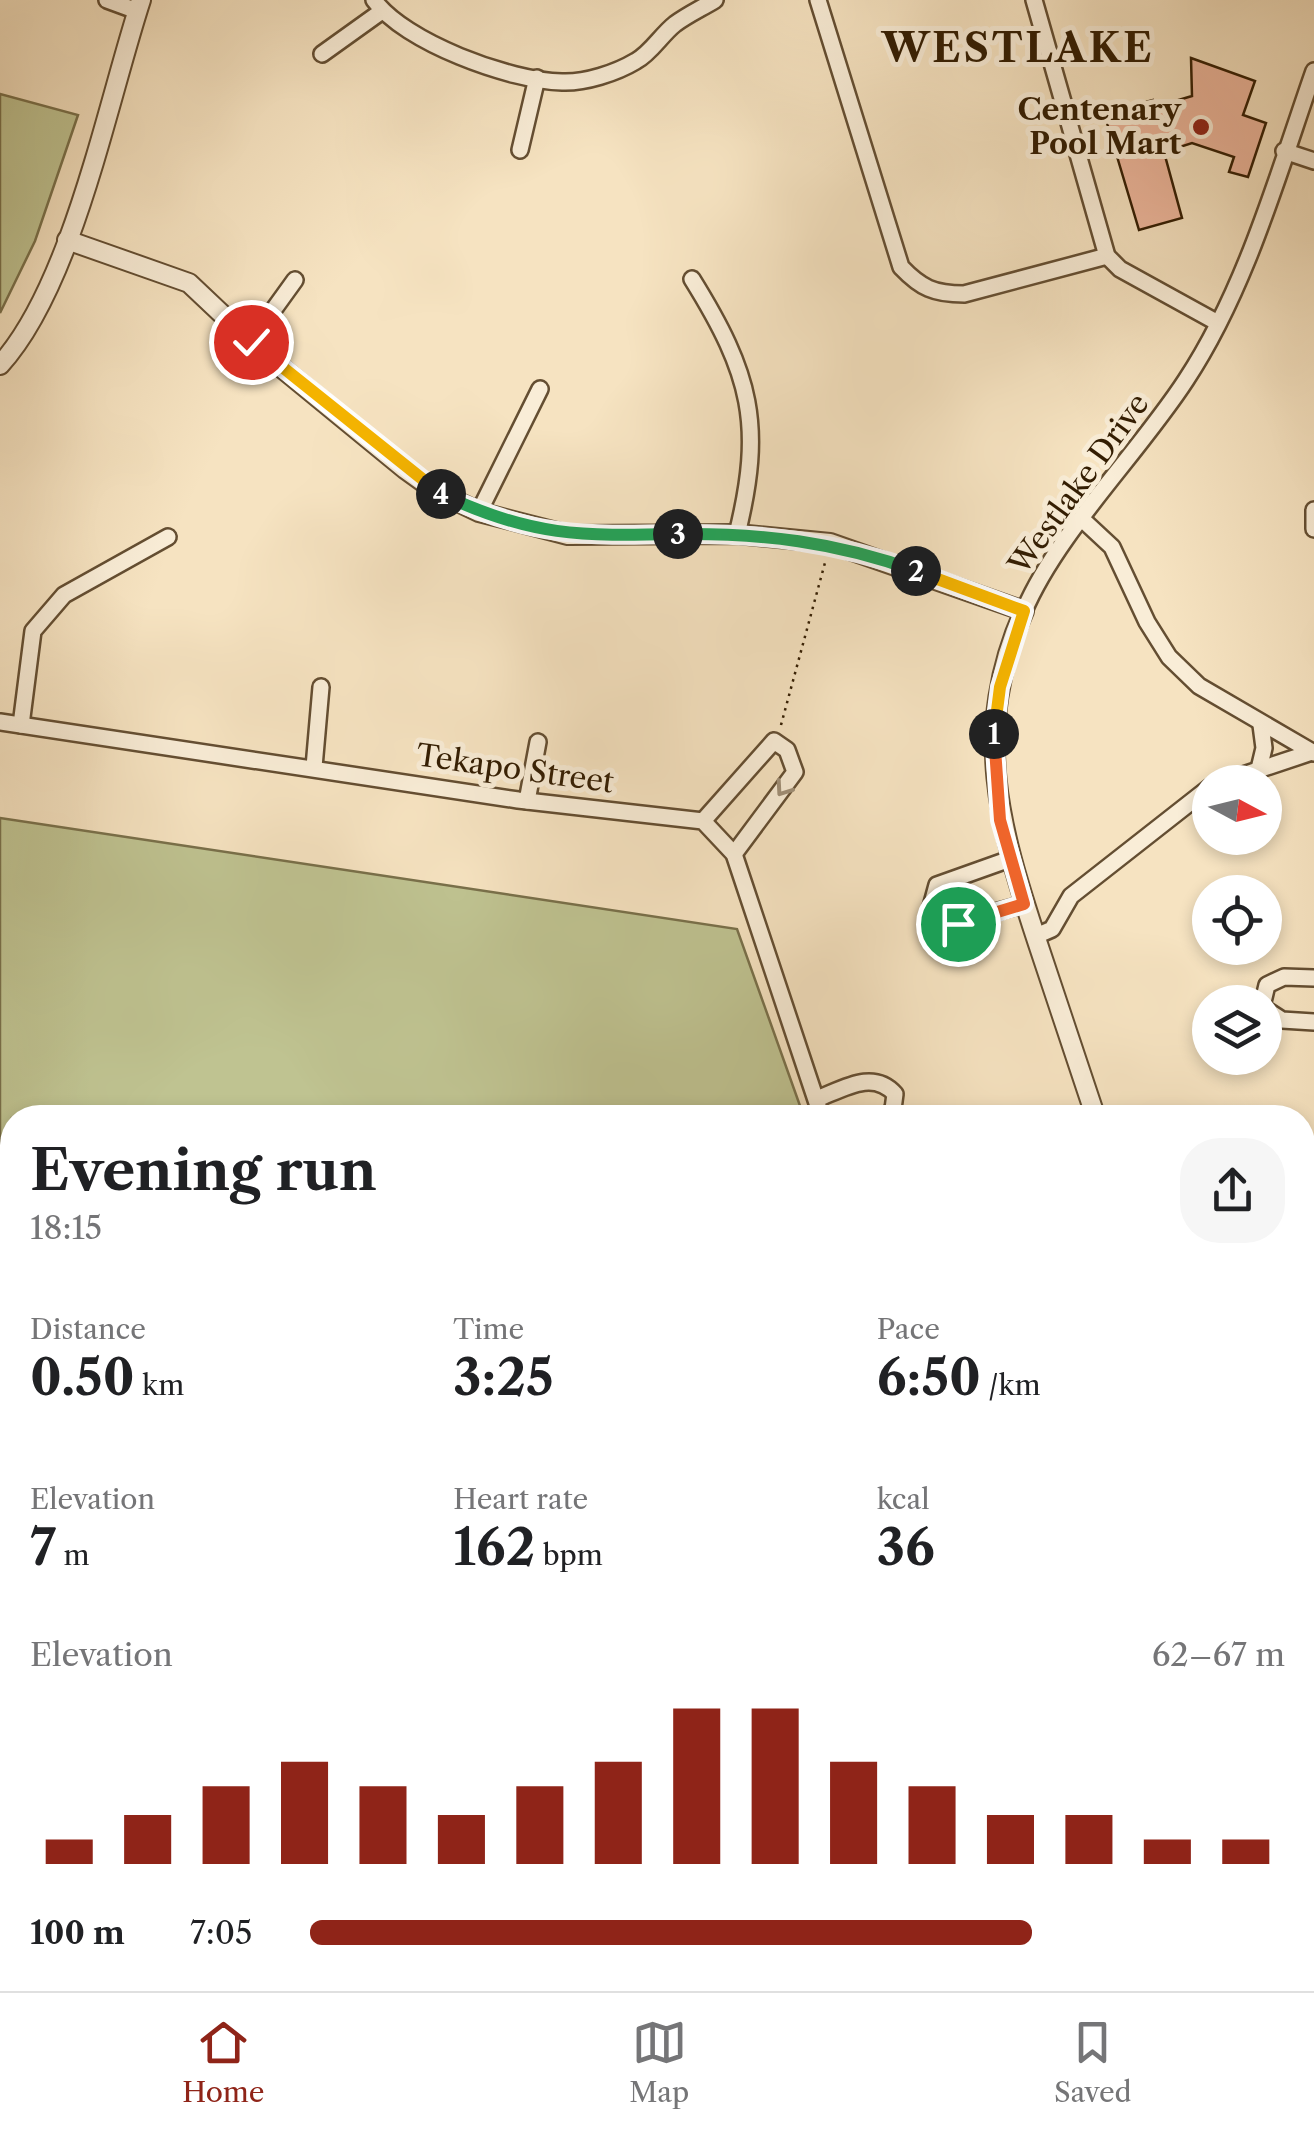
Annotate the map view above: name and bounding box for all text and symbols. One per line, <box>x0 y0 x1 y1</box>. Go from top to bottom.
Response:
district label: WESTLAKE <box>881 23 1154 72</box>
place label: Centenary Pool Mart <box>1017 91 1183 162</box>
marker: Centenary Pool Mart <box>1190 116 1212 138</box>
pin <box>209 300 294 385</box>
icon: check <box>224 315 279 370</box>
street label: Westlake Drive <box>1000 386 1157 582</box>
pin: 4 <box>416 469 466 519</box>
text: 4 <box>433 477 449 511</box>
pin: 3 <box>653 509 703 559</box>
text: 3 <box>670 517 686 551</box>
pin: 2 <box>891 546 941 596</box>
text: 2 <box>908 554 924 588</box>
pin: 1 <box>969 709 1019 759</box>
text: 1 <box>988 717 1000 751</box>
street label: Tekapo Street <box>414 736 616 801</box>
north arrow <box>1192 765 1282 855</box>
map controls <box>1192 765 1282 1075</box>
one-way arrow <box>777 778 795 796</box>
button: locate <box>1192 875 1282 965</box>
pin <box>916 882 1001 967</box>
icon: arrive <box>931 897 986 952</box>
button: layers <box>1192 985 1282 1075</box>
text: Evening run <box>30 1137 377 1204</box>
button: share <box>1180 1138 1285 1243</box>
text: 18:15 <box>30 1208 102 1247</box>
text: Distance <box>30 1312 146 1346</box>
text: Time <box>453 1312 524 1346</box>
text: Pace <box>877 1312 940 1346</box>
text: 0.50 <box>30 1346 135 1408</box>
text: 3:25 <box>453 1346 554 1408</box>
text: 6:50 <box>877 1346 981 1408</box>
text: km <box>135 1368 184 1402</box>
text: /km <box>981 1368 1041 1402</box>
text: Elevation <box>30 1482 155 1516</box>
text: Heart rate <box>453 1482 588 1516</box>
text: kcal <box>877 1482 930 1516</box>
text: 7 <box>30 1516 56 1578</box>
text: 162 <box>453 1516 535 1578</box>
text: 36 <box>877 1516 935 1578</box>
text: m <box>56 1538 90 1572</box>
text: bpm <box>535 1538 603 1572</box>
text: Elevation <box>30 1635 173 1674</box>
text: 62–67 m <box>1152 1635 1285 1674</box>
text: 100 m <box>30 1913 125 1952</box>
text: 7:05 <box>190 1913 252 1952</box>
tab: Home <box>182 2015 265 2109</box>
tab: Map <box>629 2015 689 2109</box>
tab: Saved <box>1054 2015 1132 2109</box>

